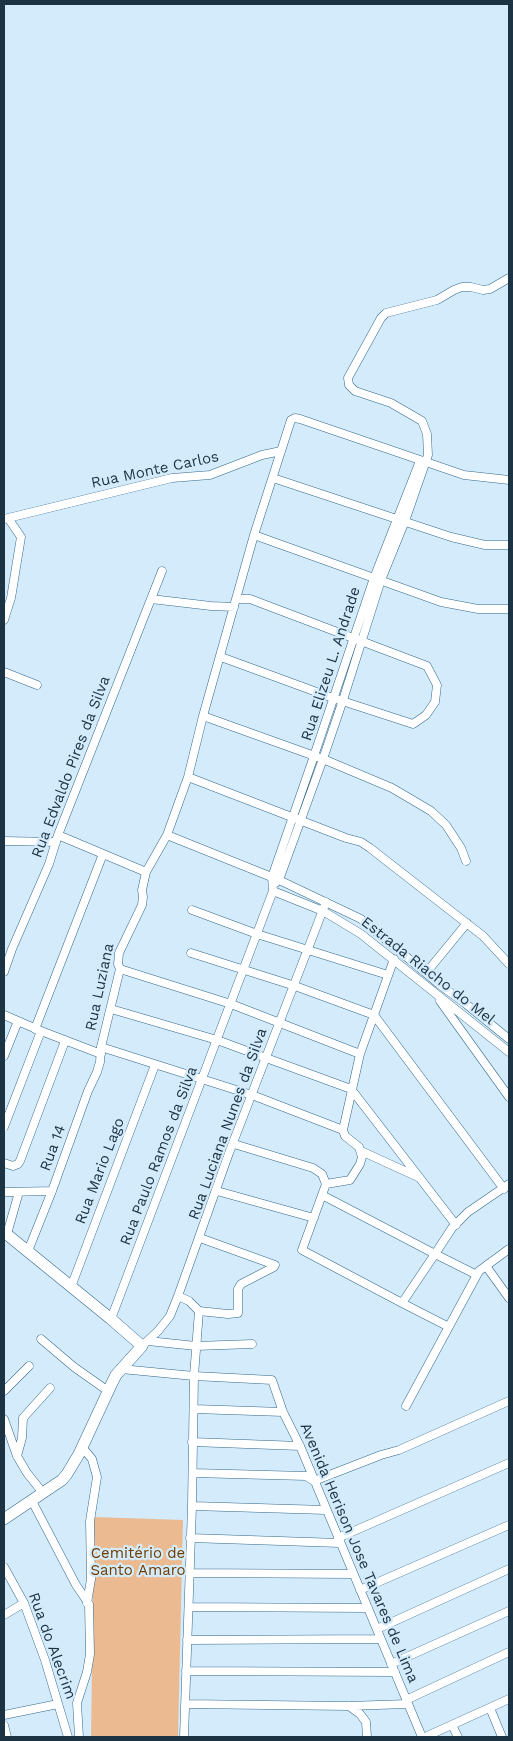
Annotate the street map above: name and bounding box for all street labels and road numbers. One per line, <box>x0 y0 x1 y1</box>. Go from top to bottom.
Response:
street label: Rua Monte Carlos <box>90 448 220 492</box>
street label: Rua Elizeu L. Andrade <box>298 585 364 743</box>
street label: Rua Edvaldo Pires da Silva <box>28 674 114 860</box>
street label: Estrada Riacho do Mel <box>358 913 498 1029</box>
street label: Rua Luziana <box>82 942 118 1032</box>
street label: Rua Luciana Nunes da Silva <box>185 1026 271 1222</box>
street label: Rua Paulo Ramos da Silva <box>117 1064 201 1248</box>
street label: Rua Mario Lago <box>71 1115 129 1227</box>
street label: Rua 14 <box>36 1123 70 1173</box>
street label: Avenida Herison Jose Tavares de Lima <box>296 1420 422 1686</box>
street label: Rua do Alecrim <box>24 1590 80 1702</box>

